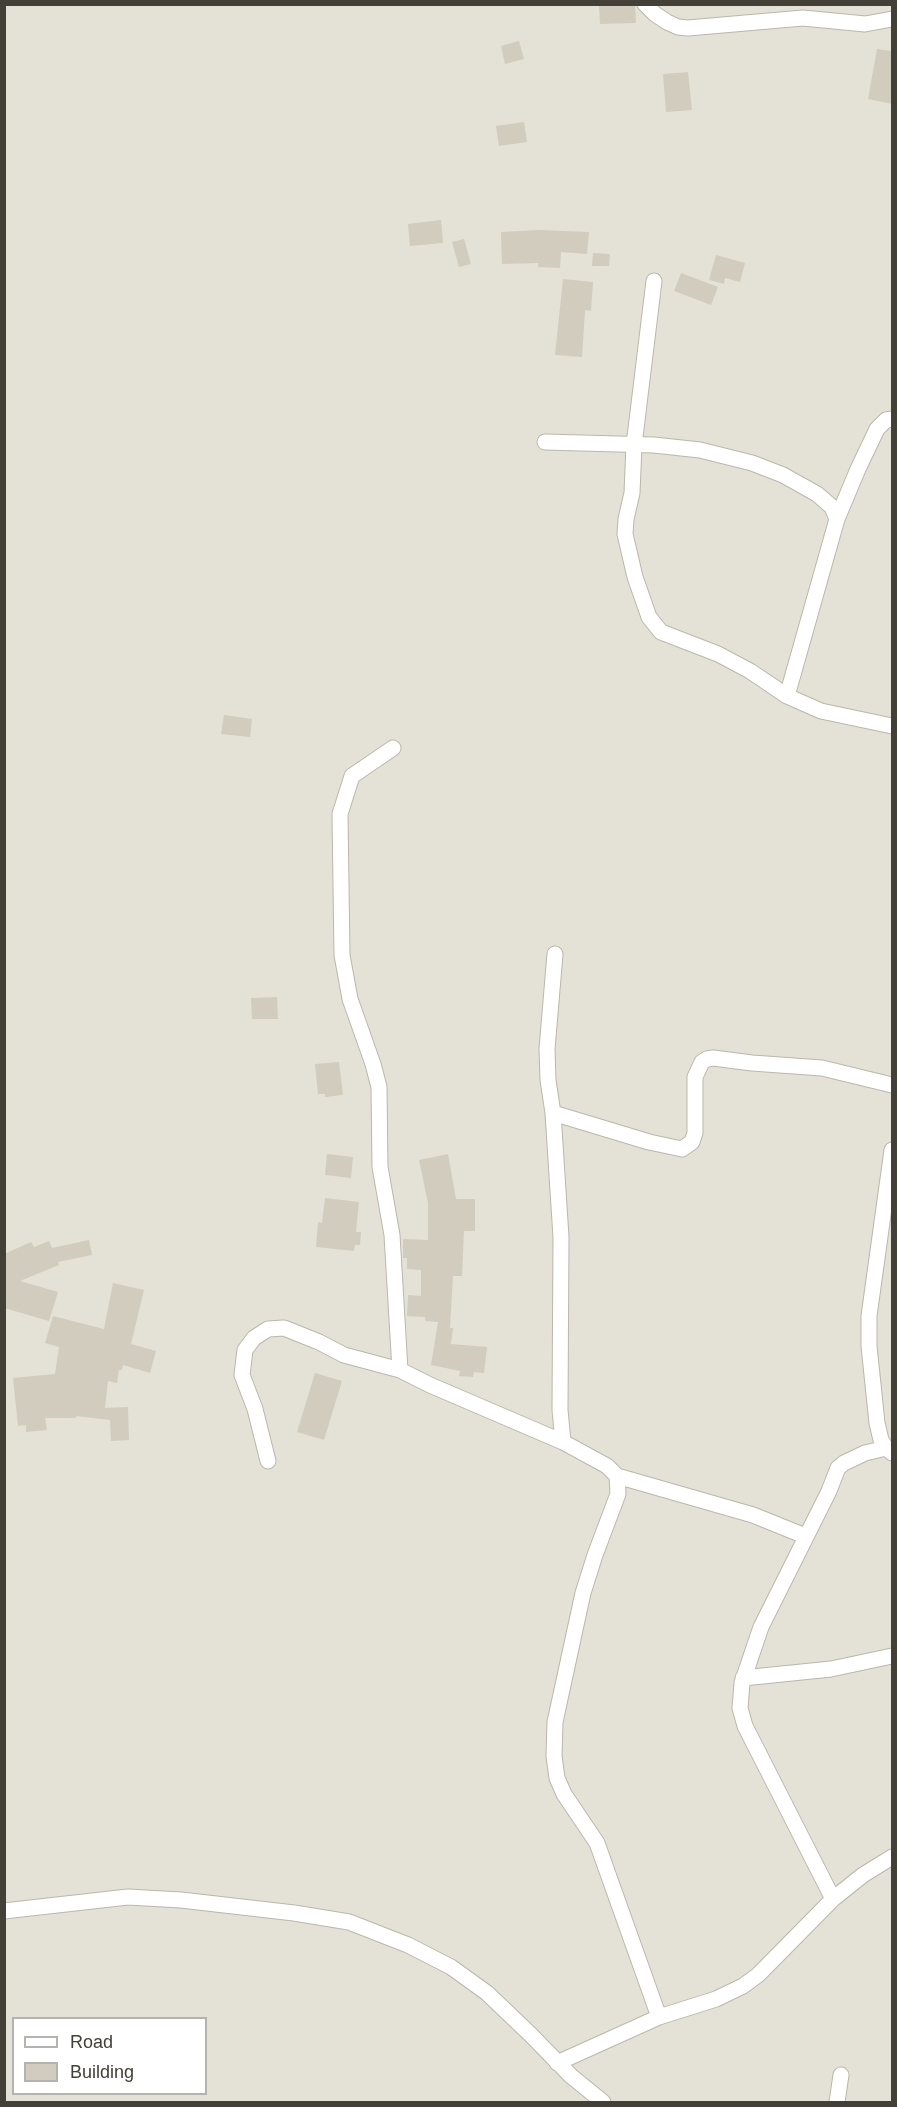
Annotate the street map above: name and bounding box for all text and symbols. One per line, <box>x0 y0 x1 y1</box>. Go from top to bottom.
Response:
legend <box>12 2017 207 2095</box>
text: Road <box>70 2032 113 2052</box>
text: Building <box>70 2062 134 2082</box>

